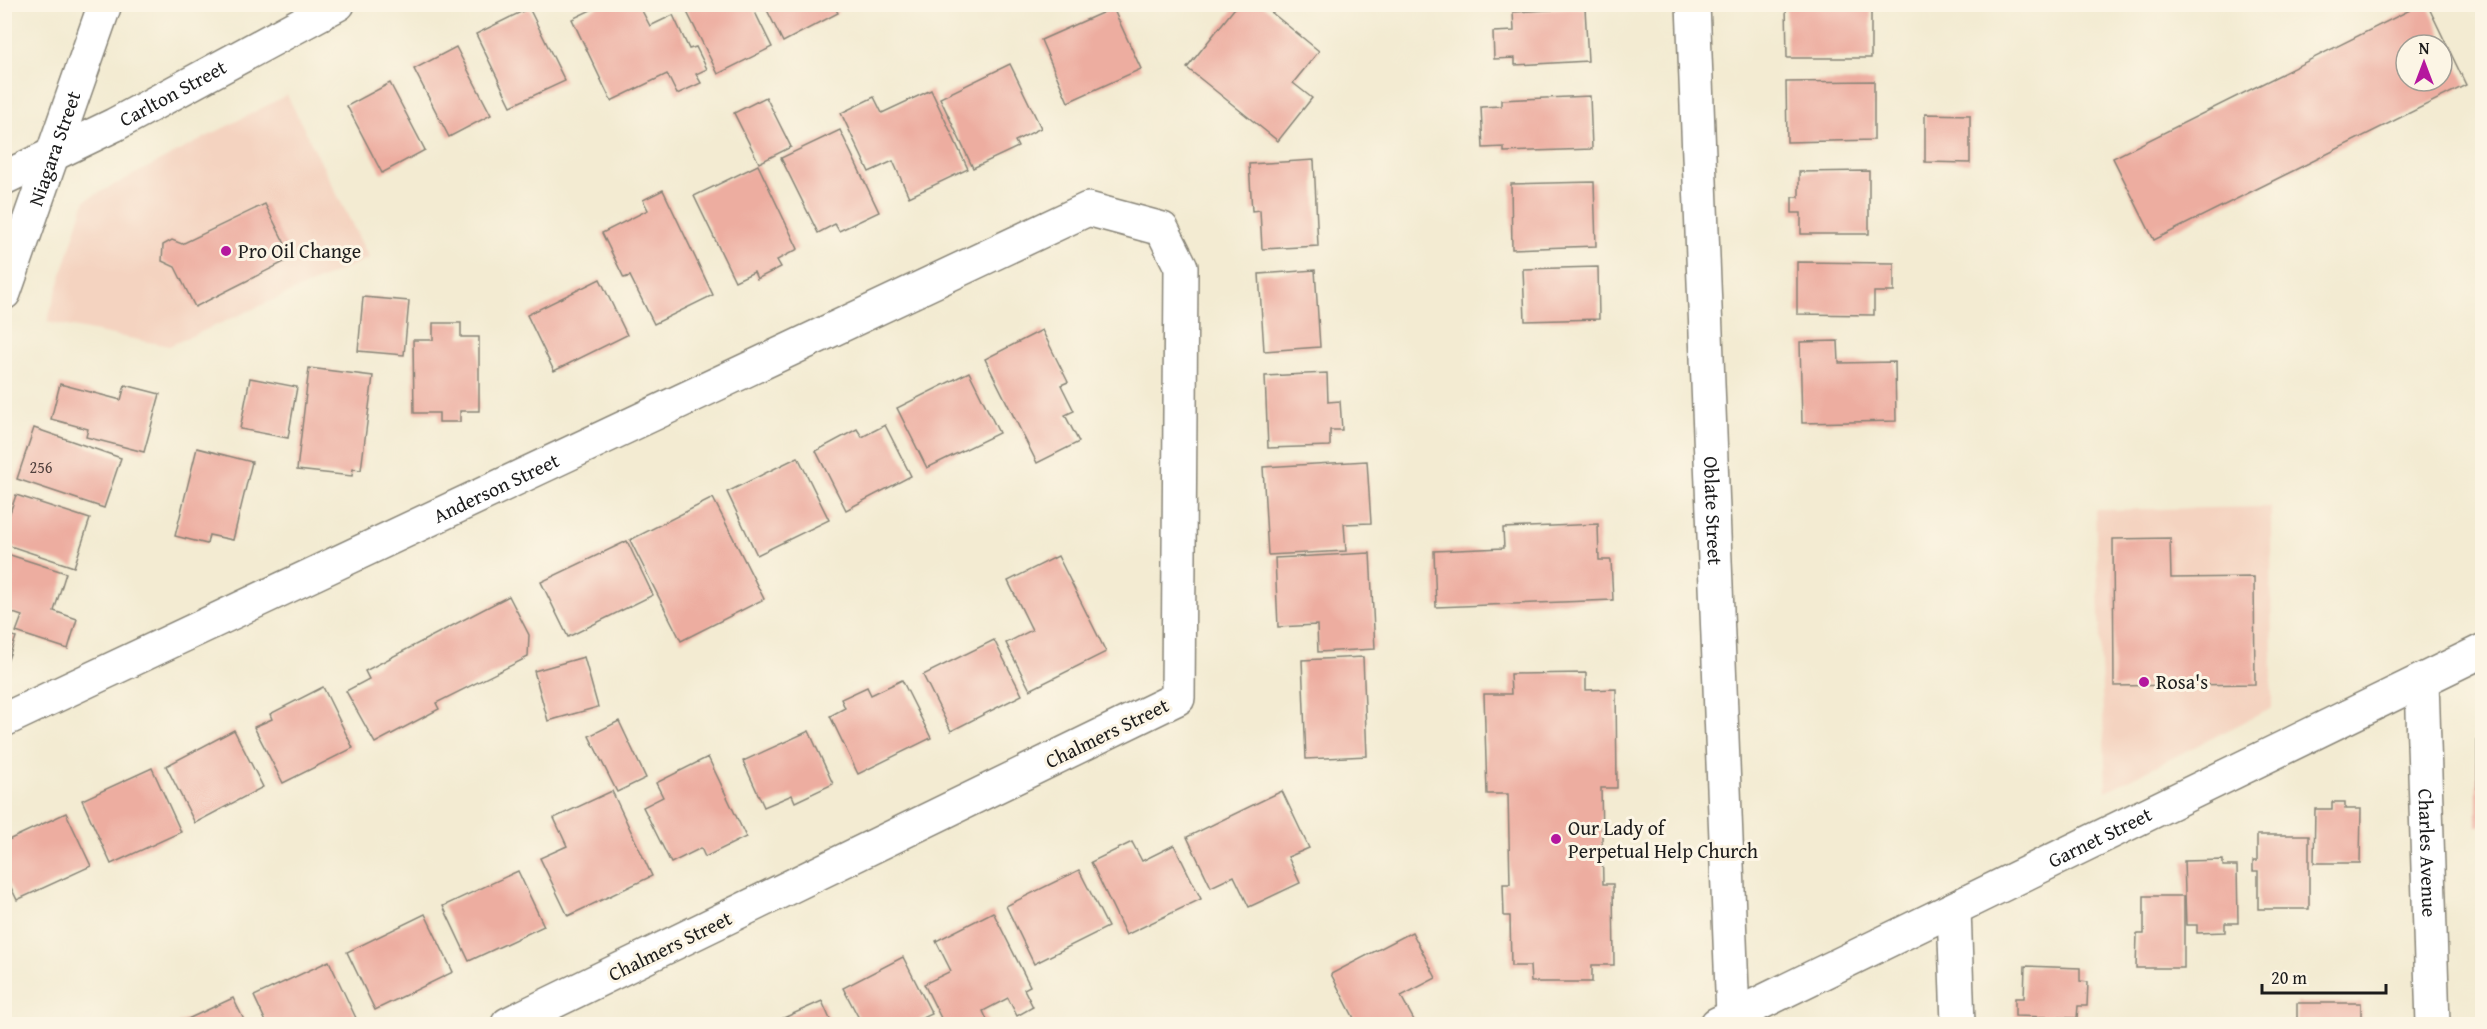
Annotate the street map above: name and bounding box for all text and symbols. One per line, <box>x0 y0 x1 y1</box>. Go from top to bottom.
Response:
north arrow <box>2394 33 2454 93</box>
text: N <box>2419 36 2430 60</box>
street label: Carlton Street <box>114 52 231 134</box>
street label: Niagara Street <box>21 87 88 210</box>
place label: Pro Oil Change <box>238 236 361 265</box>
marker: Pro Oil Change <box>219 244 233 258</box>
street label: Anderson Street <box>428 445 564 530</box>
house number: 256 <box>29 455 53 479</box>
street label: Oblate Street <box>1697 456 1730 566</box>
place label: Rosa's <box>2156 667 2208 696</box>
marker: Rosa's <box>2137 675 2151 689</box>
street label: Chalmers Street <box>1040 690 1173 775</box>
street label: Charles Avenue <box>2411 788 2445 918</box>
street label: Garnet Street <box>2043 799 2156 874</box>
place label: Our Lady of Perpetual Help Church <box>1568 813 1758 865</box>
marker: Our Lady of Perpetual Help Church <box>1549 832 1563 846</box>
street label: Chalmers Street <box>603 903 736 988</box>
scale bar <box>2262 957 2386 995</box>
text: 20 m <box>2271 964 2307 991</box>

